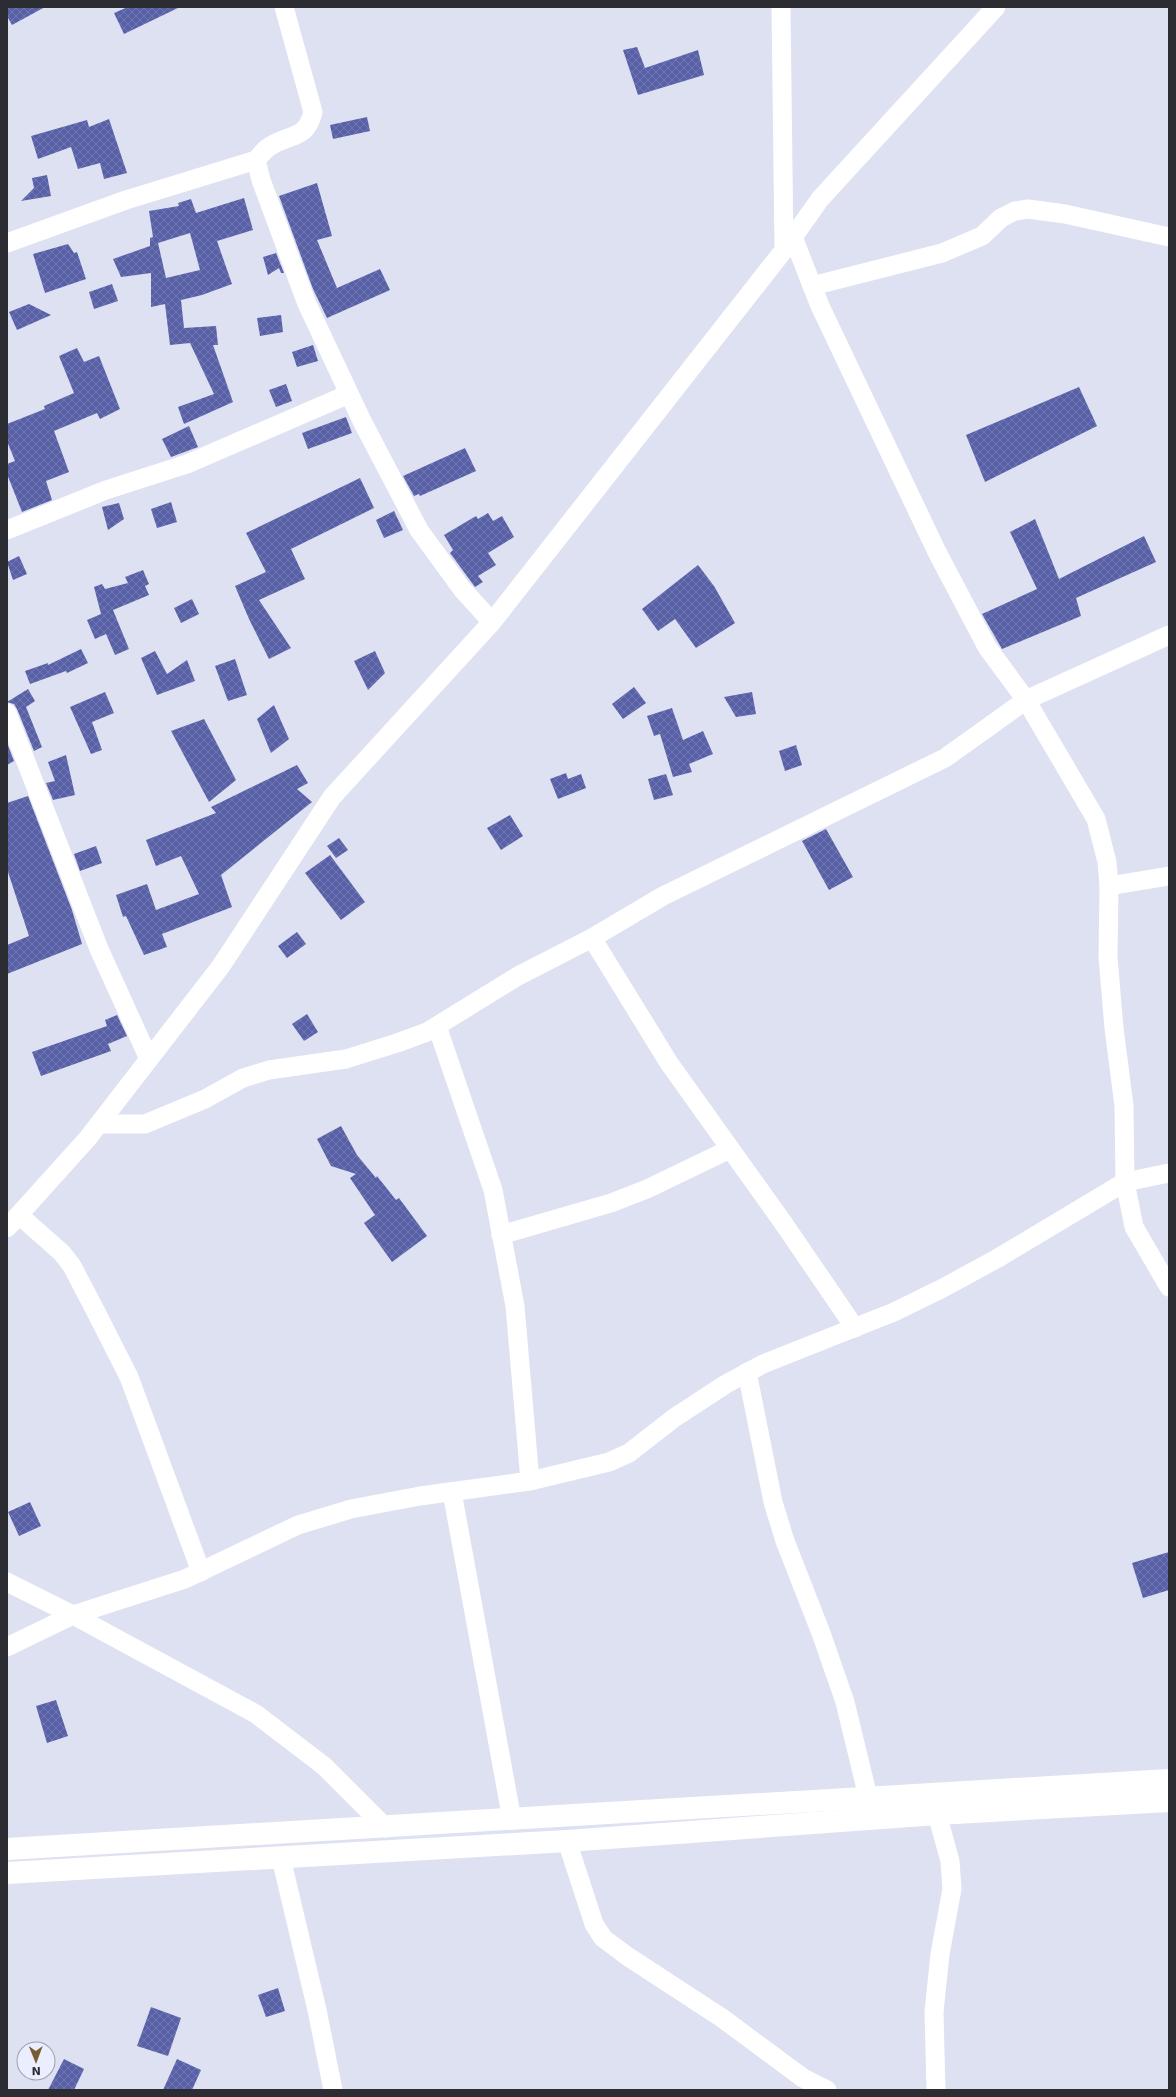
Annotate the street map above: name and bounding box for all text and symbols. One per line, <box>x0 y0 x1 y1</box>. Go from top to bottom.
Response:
north arrow <box>16 2041 56 2081</box>
text: N <box>31 2064 41 2077</box>

